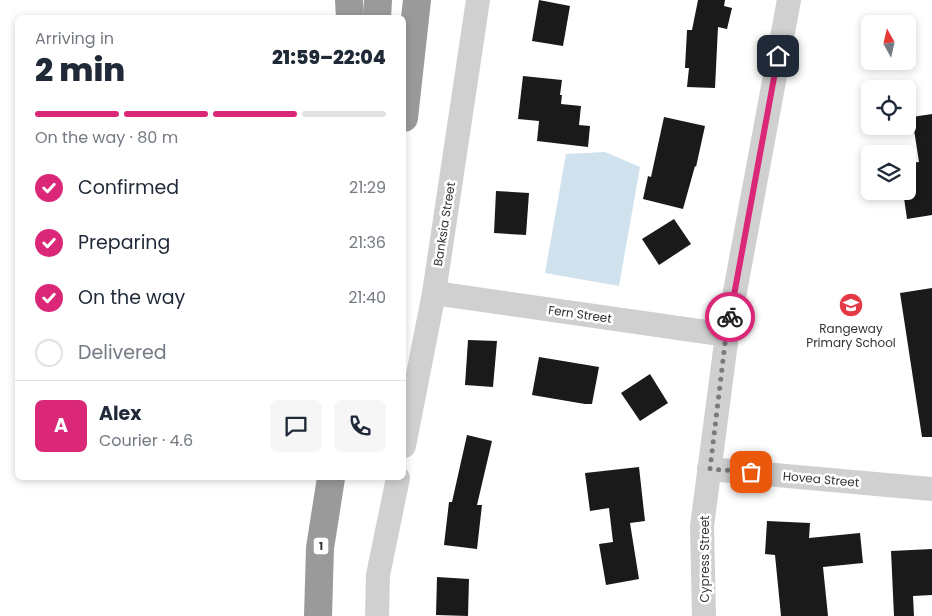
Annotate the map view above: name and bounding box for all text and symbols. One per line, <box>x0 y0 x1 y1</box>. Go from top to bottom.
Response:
north arrow <box>861 15 916 70</box>
map controls <box>861 15 916 200</box>
text: Arriving in <box>35 27 114 50</box>
pin <box>757 35 799 77</box>
icon: home <box>764 42 792 70</box>
text: 21:59–22:04 <box>272 44 386 71</box>
text: 2 min <box>35 47 125 92</box>
button: locate <box>861 80 916 135</box>
text: On the way · 80 m <box>35 126 178 149</box>
button: layers <box>861 145 916 200</box>
icon: check <box>35 174 63 202</box>
text: Confirmed <box>78 174 179 201</box>
text: 21:29 <box>349 176 386 199</box>
street label: Banksia Street <box>429 181 459 267</box>
icon: check <box>35 229 63 257</box>
text: Preparing <box>78 229 170 256</box>
text: 21:36 <box>349 231 386 254</box>
icon: check <box>35 284 63 312</box>
text: On the way <box>78 284 185 311</box>
text: 21:40 <box>348 286 386 309</box>
courier <box>705 292 755 342</box>
school or university icon: Rangeway Primary School <box>838 292 864 318</box>
street label: Fern Street <box>547 301 613 327</box>
icon: bike <box>716 303 744 331</box>
place label: Rangeway Primary School <box>806 320 896 351</box>
text: Delivered <box>78 339 167 366</box>
text: Alex <box>99 400 141 427</box>
button: chat <box>270 400 322 452</box>
button: phone <box>334 400 386 452</box>
text: A <box>54 412 68 439</box>
text: Courier · 4.6 <box>99 429 193 452</box>
pin <box>730 451 772 493</box>
icon: bag <box>737 458 765 486</box>
street label: Hovea Street <box>782 467 860 491</box>
street label: Cypress Street <box>696 516 713 602</box>
road number: 1 <box>314 538 328 554</box>

